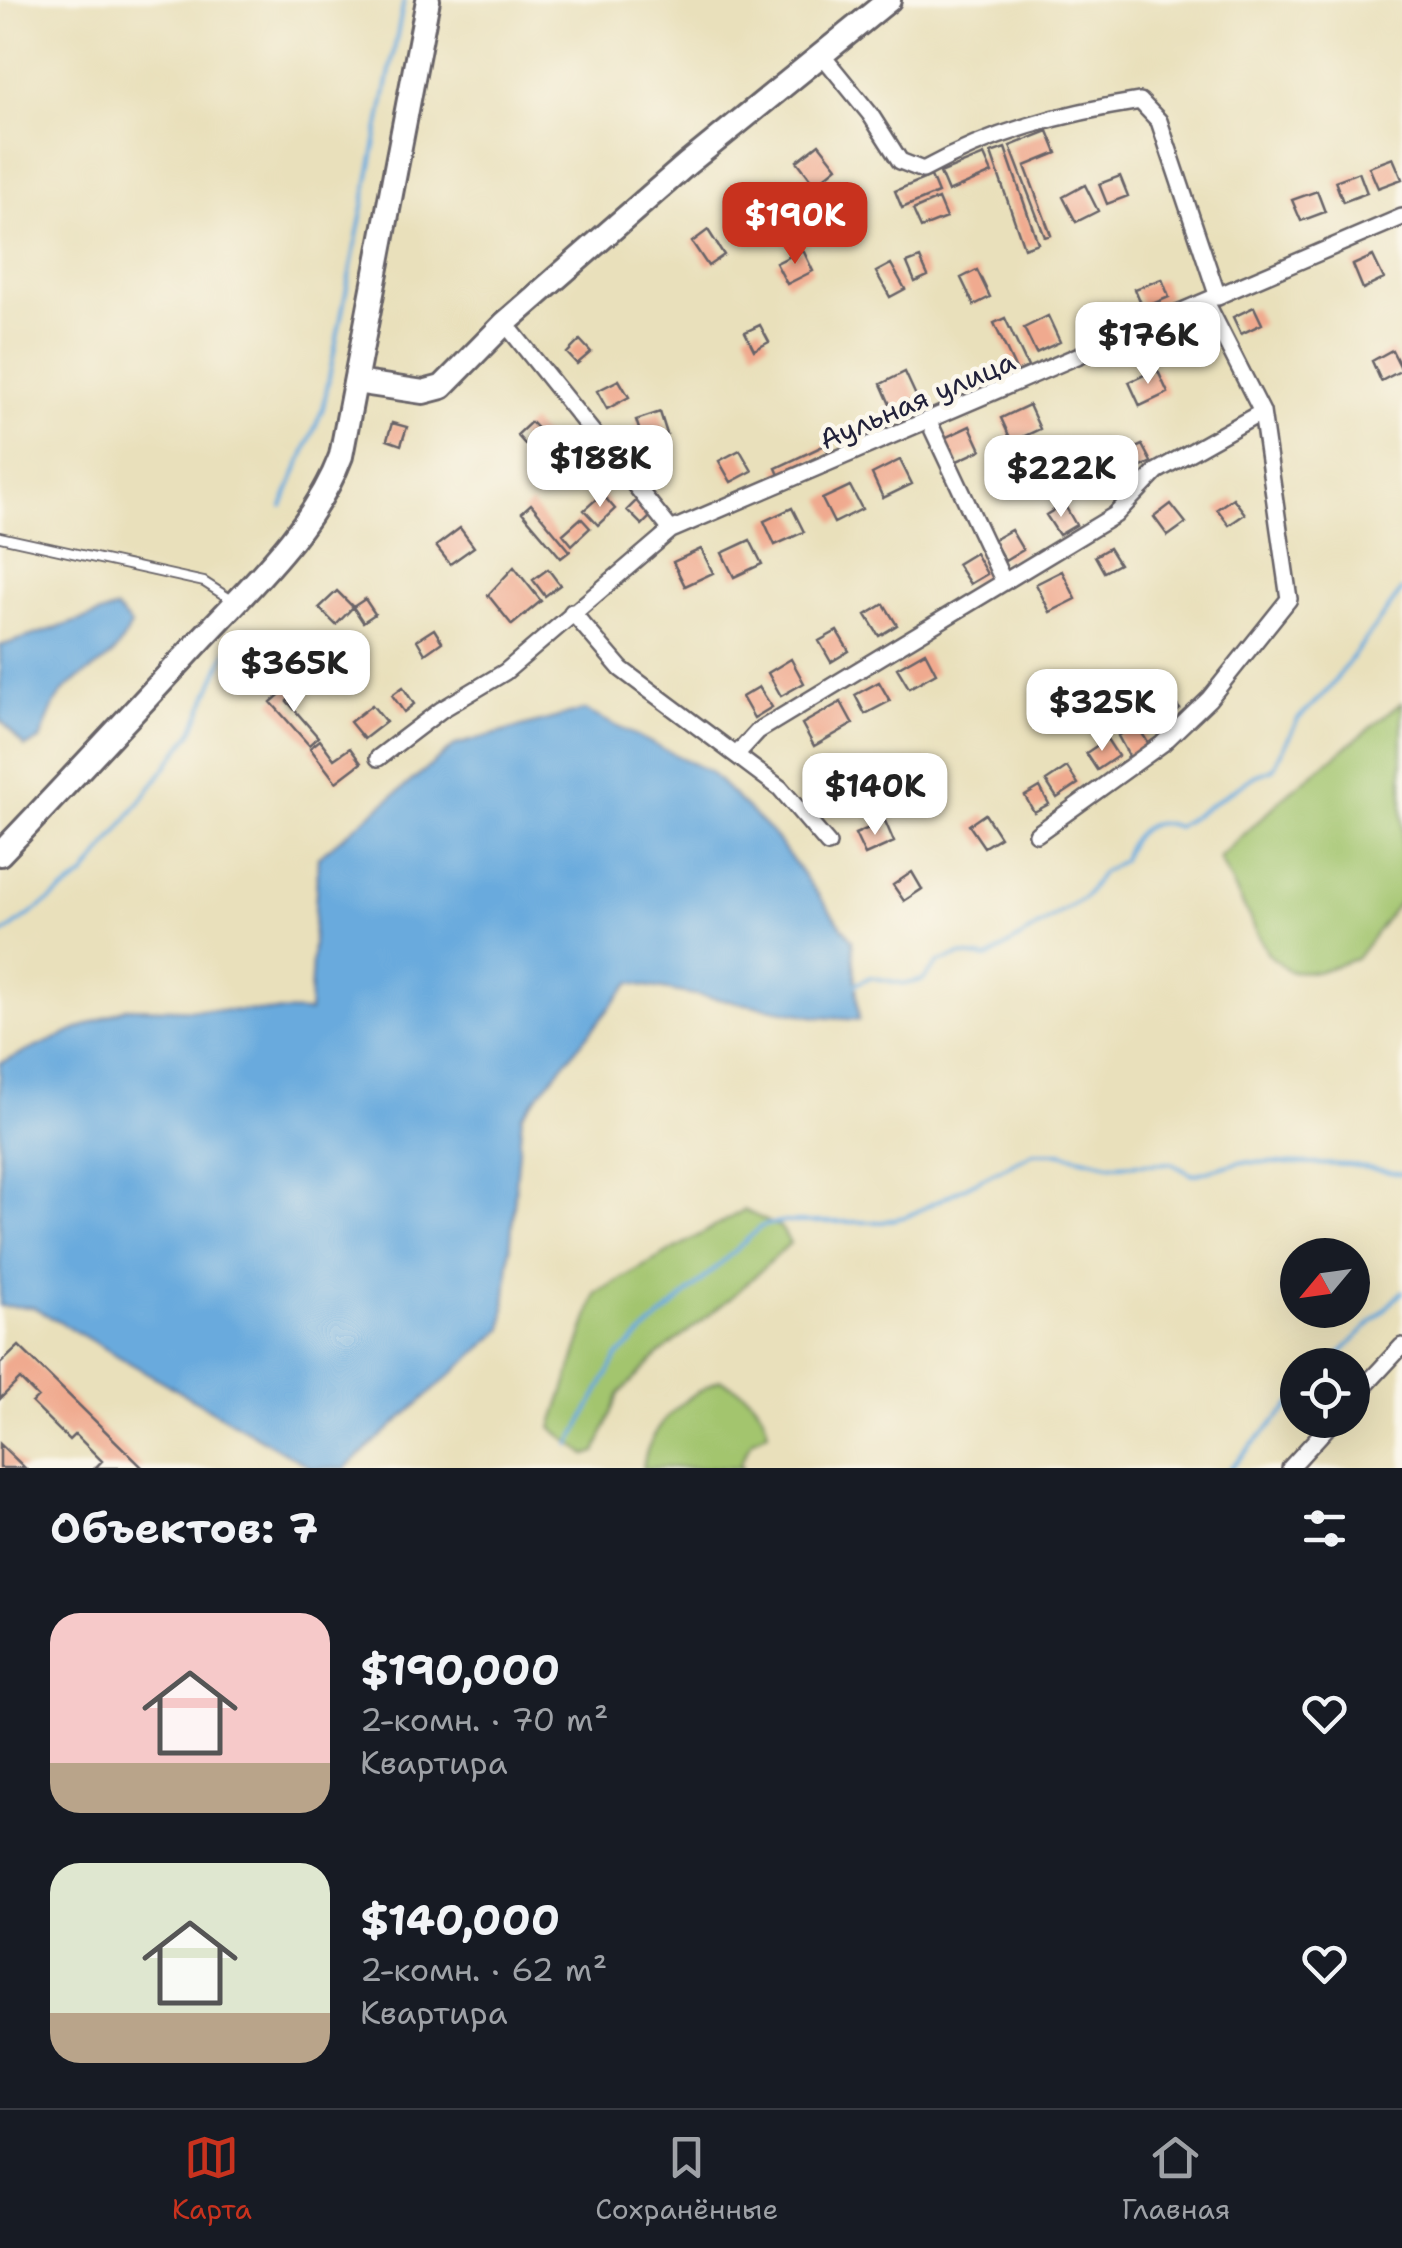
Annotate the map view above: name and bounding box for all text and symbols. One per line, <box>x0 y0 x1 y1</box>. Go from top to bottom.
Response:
pin: $190K <box>725 182 865 267</box>
text: $190K <box>744 193 846 236</box>
pin: $176K <box>1078 302 1218 387</box>
text: $176K <box>1097 313 1199 356</box>
street label: Аульная улица <box>813 342 1021 458</box>
pin: $188K <box>530 425 670 510</box>
pin: $222K <box>991 435 1131 520</box>
text: $188K <box>549 436 651 479</box>
text: $222K <box>1006 446 1116 489</box>
pin: $365K <box>224 630 364 715</box>
text: $365K <box>240 641 348 684</box>
pin: $325K <box>1032 669 1172 754</box>
text: $325K <box>1048 680 1156 723</box>
pin: $140K <box>805 753 945 838</box>
text: $140K <box>824 764 926 807</box>
north arrow <box>1280 1238 1370 1328</box>
map controls <box>1280 1238 1370 1438</box>
button: locate <box>1280 1348 1370 1438</box>
text: Объектов: 7 <box>50 1500 318 1556</box>
icon: filters <box>1297 1501 1352 1556</box>
text: $190,000 <box>360 1642 560 1698</box>
icon: home <box>130 1653 250 1773</box>
icon: heart <box>1297 1686 1352 1741</box>
text: 2-комн. · 70 m² <box>360 1698 608 1741</box>
text: Квартира <box>360 1741 508 1784</box>
text: $140,000 <box>360 1892 560 1948</box>
icon: home <box>130 1903 250 2023</box>
icon: heart <box>1297 1936 1352 1991</box>
text: 2-комн. · 62 m² <box>360 1948 607 1991</box>
text: Квартира <box>360 1991 508 2034</box>
tab: Карта <box>172 2130 252 2228</box>
tab: Сохранённые <box>595 2130 778 2228</box>
tab: Главная <box>1122 2130 1230 2228</box>

